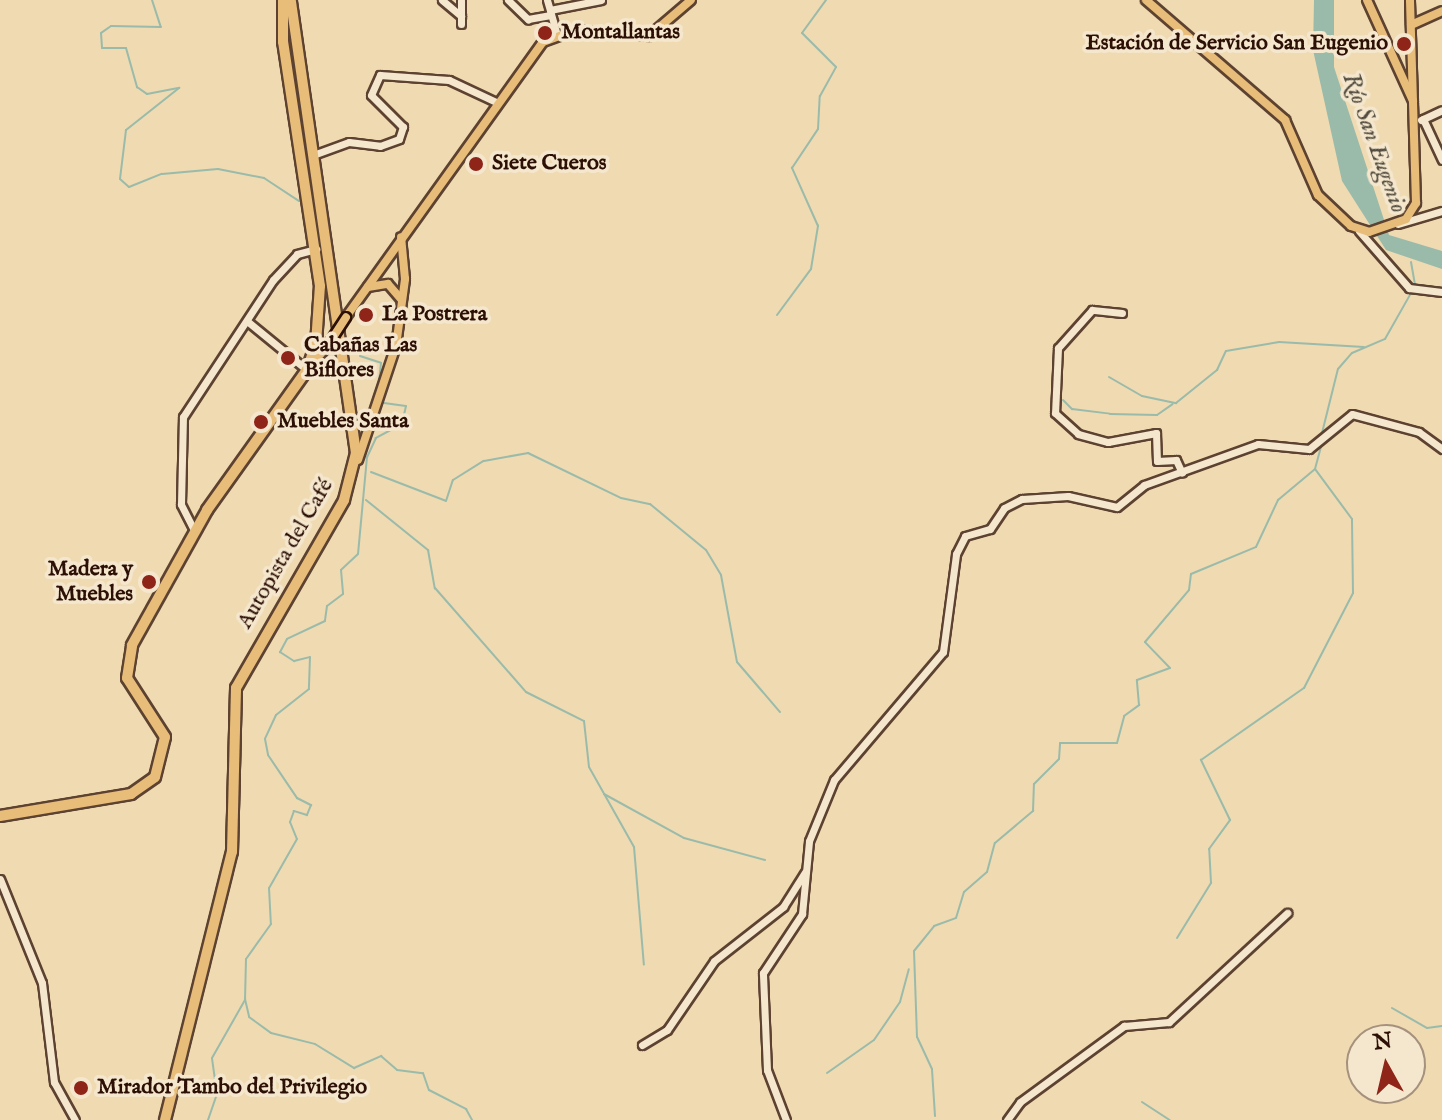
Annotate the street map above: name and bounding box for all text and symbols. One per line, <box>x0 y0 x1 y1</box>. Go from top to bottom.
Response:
place label: Montallantas <box>561 20 680 46</box>
marker: Montallantas <box>536 24 554 42</box>
place label: Estación de Servicio San Eugenio <box>1086 31 1388 57</box>
marker: Estación de Servicio San Eugenio <box>1395 35 1413 53</box>
water label: Río San Eugenio <box>1335 69 1413 217</box>
place label: Siete Cueros <box>492 151 607 177</box>
marker: Siete Cueros <box>467 155 485 173</box>
place label: La Postrera <box>382 302 487 328</box>
marker: La Postrera <box>357 306 375 324</box>
place label: Cabañas Las Biflores <box>304 332 417 384</box>
marker: Cabañas Las Biflores <box>279 349 297 367</box>
place label: Muebles Santa <box>277 409 409 435</box>
marker: Muebles Santa <box>252 413 270 431</box>
street label: Autopista del Café <box>232 474 340 634</box>
place label: Madera y Muebles <box>48 556 133 608</box>
marker: Madera y Muebles <box>140 573 158 591</box>
north arrow <box>1346 1024 1426 1104</box>
text: N <box>1372 1027 1394 1057</box>
place label: Mirador Tambo del Privilegio <box>97 1075 367 1101</box>
marker: Mirador Tambo del Privilegio <box>72 1079 90 1097</box>

